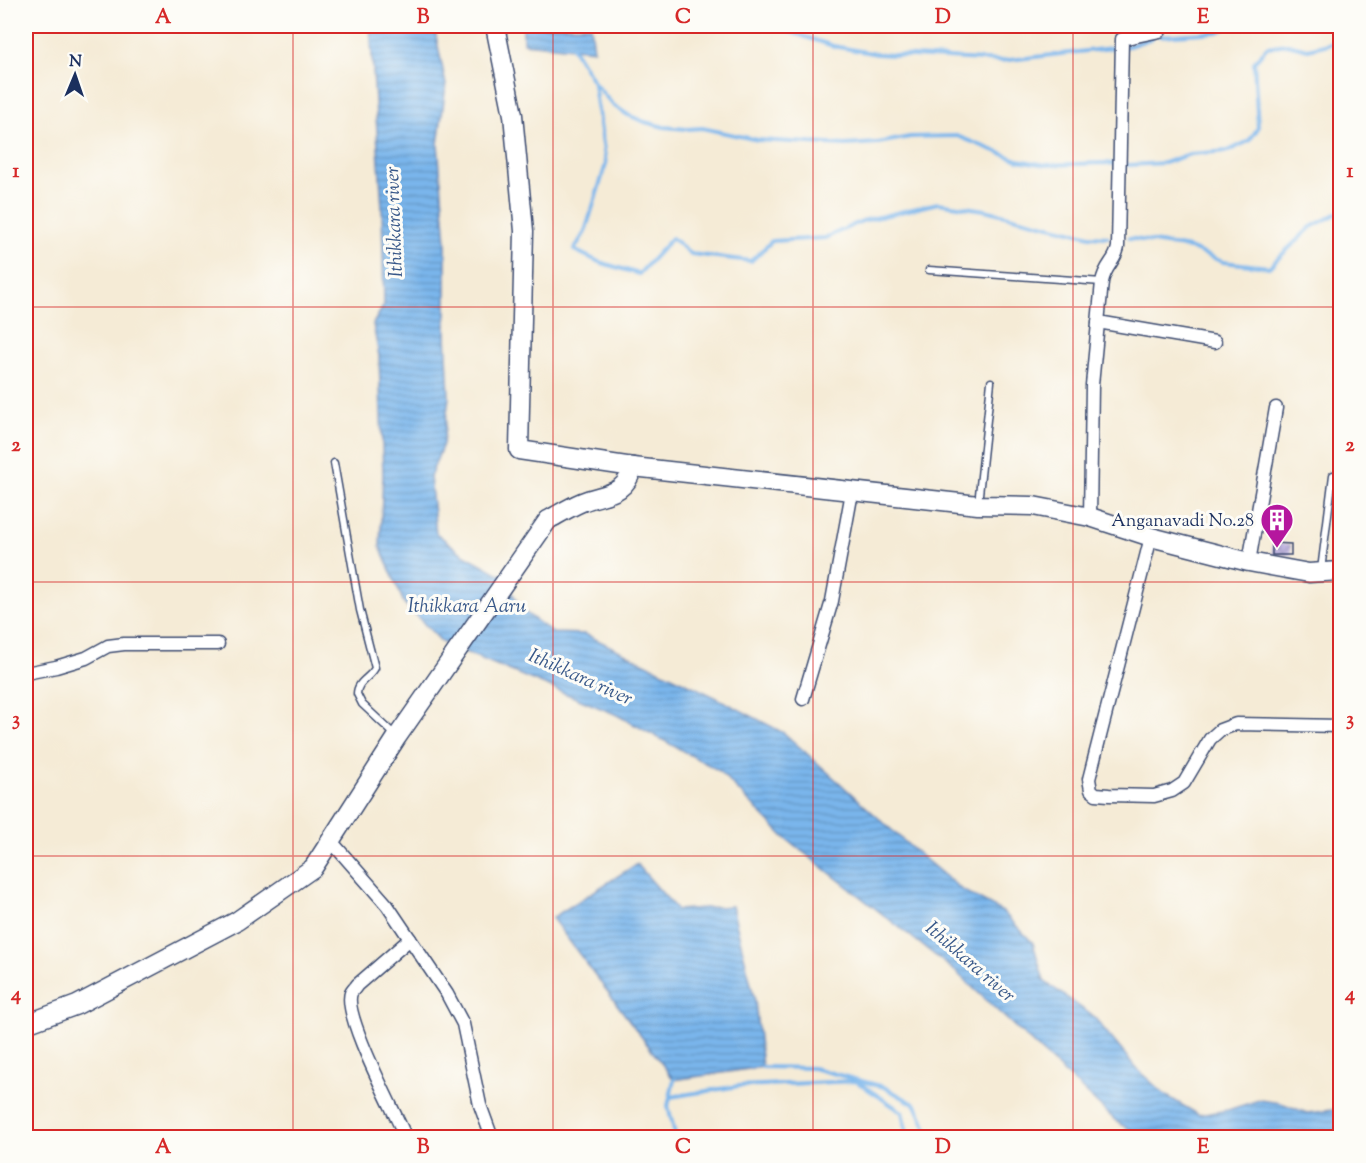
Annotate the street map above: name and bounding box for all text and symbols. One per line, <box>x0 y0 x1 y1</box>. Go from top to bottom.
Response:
text: A <box>155 4 172 33</box>
text: B <box>417 4 430 33</box>
text: C <box>675 4 691 33</box>
text: D <box>935 4 951 33</box>
text: E <box>1197 4 1210 33</box>
north arrow <box>45 45 105 105</box>
text: N <box>69 51 82 74</box>
text: 1 <box>13 158 20 187</box>
text: 1 <box>1347 158 1354 187</box>
water label: Ithikkara river <box>379 166 412 278</box>
text: 2 <box>11 432 21 461</box>
text: 2 <box>1345 432 1355 461</box>
building icon: Anganavadi No.28 <box>1259 502 1295 549</box>
place label: Anganavadi No.28 <box>1111 509 1254 535</box>
water label: Ithikkara Aaru <box>408 593 527 622</box>
water label: Ithikkara river <box>523 642 637 714</box>
text: 3 <box>12 706 20 735</box>
text: 3 <box>1346 706 1354 735</box>
water label: Ithikkara river <box>918 915 1021 1010</box>
text: 4 <box>10 981 21 1010</box>
text: 4 <box>1344 981 1355 1010</box>
text: A <box>155 1134 172 1163</box>
text: B <box>417 1134 430 1163</box>
text: C <box>675 1134 691 1163</box>
text: D <box>935 1134 951 1163</box>
text: E <box>1197 1134 1210 1163</box>

